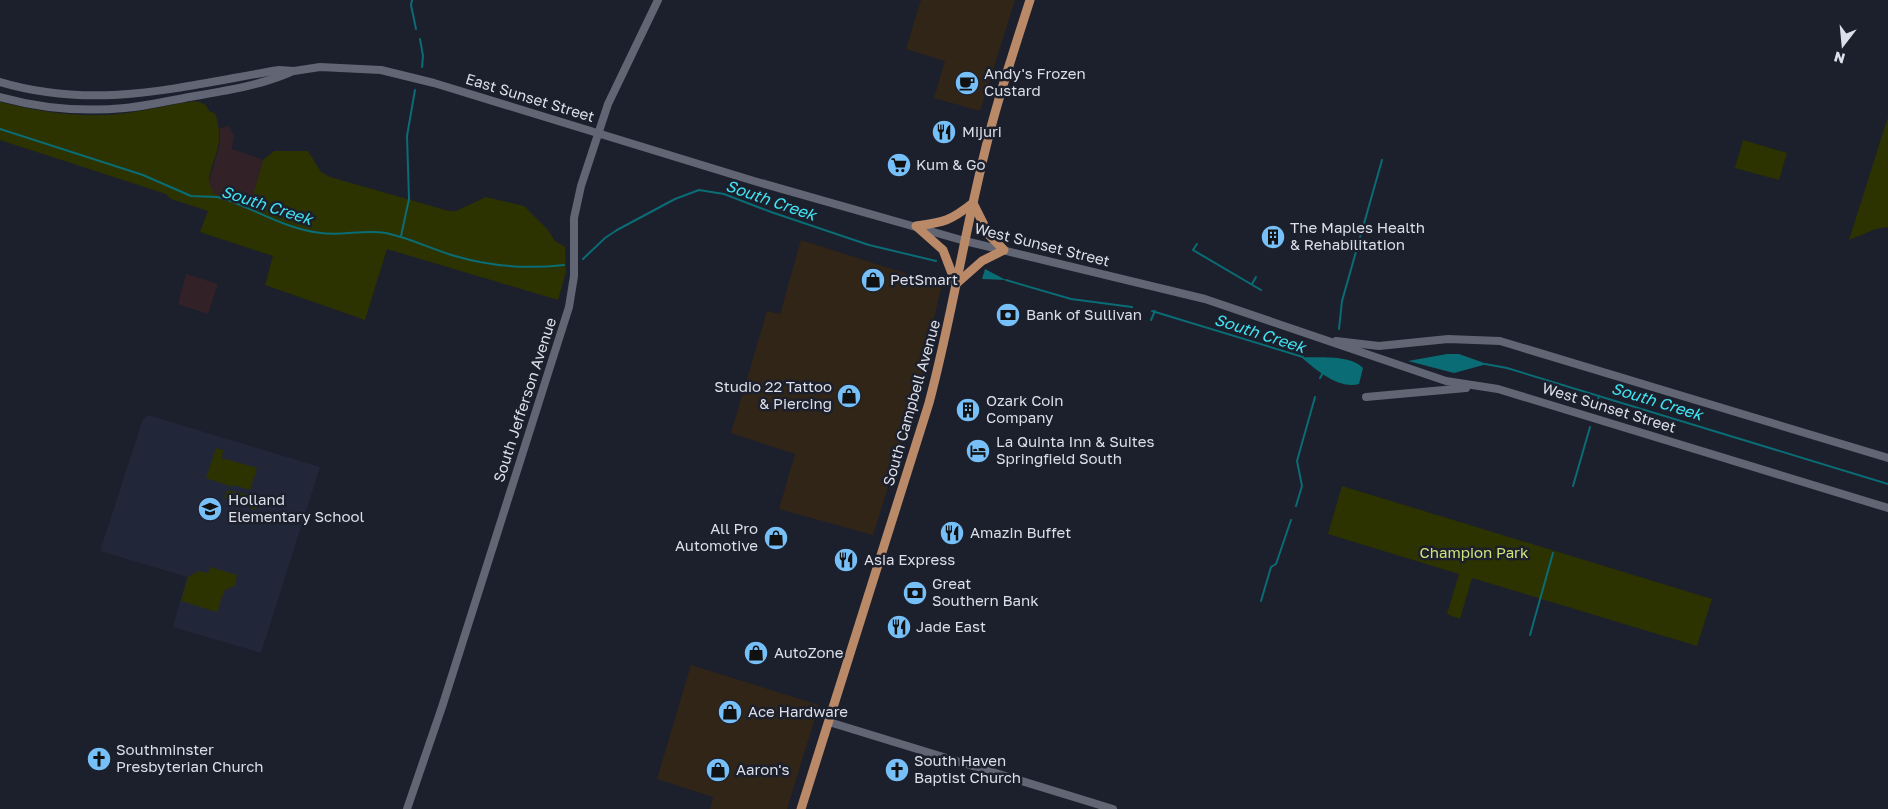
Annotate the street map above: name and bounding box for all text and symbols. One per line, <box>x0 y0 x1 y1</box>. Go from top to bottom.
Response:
north arrow <box>1818 20 1868 70</box>
text: N <box>1832 48 1847 68</box>
place label: Andy's Frozen Custard <box>984 64 1086 99</box>
street label: East Sunset Street <box>464 69 597 125</box>
cafe icon: Andy's Frozen Custard <box>954 70 980 96</box>
restaurant icon: Mijuri <box>931 119 957 145</box>
place label: Mijuri <box>962 122 1002 140</box>
supermarket icon: Kum & Go <box>886 152 912 178</box>
place label: Kum & Go <box>916 155 986 173</box>
water label: South Creek <box>723 175 821 225</box>
water label: South Creek <box>219 181 317 230</box>
street label: West Sunset Street <box>973 218 1112 270</box>
place label: The Maples Health & Rehabilitation <box>1290 218 1425 253</box>
building icon: The Maples Health & Rehabilitation <box>1260 224 1286 250</box>
shop icon: PetSmart <box>860 267 886 293</box>
place label: PetSmart <box>890 270 958 288</box>
bank icon: Bank of Sullivan <box>995 302 1021 328</box>
place label: Bank of Sullivan <box>1026 305 1142 323</box>
water label: South Creek <box>1212 309 1310 358</box>
street label: South Jefferson Avenue <box>489 315 559 484</box>
street label: South Campbell Avenue <box>879 317 943 488</box>
place label: Studio 22 Tattoo & Piercing <box>714 377 832 412</box>
street label: West Sunset Street <box>1540 378 1678 436</box>
water label: South Creek <box>1609 378 1707 425</box>
shop icon: Studio 22 Tattoo & Piercing <box>836 383 862 409</box>
place label: Ozark Coin Company <box>986 391 1064 426</box>
building icon: Ozark Coin Company <box>955 397 981 423</box>
place label: La Quinta Inn & Suites Springfield South <box>996 432 1155 467</box>
hotel icon: La Quinta Inn & Suites Springfield South <box>965 438 991 464</box>
place label: Holland Elementary School <box>228 490 364 525</box>
school or university icon: Holland Elementary School <box>197 496 223 522</box>
place label: All Pro Automotive <box>675 519 758 554</box>
restaurant icon: Amazin Buffet <box>939 520 965 546</box>
place label: Amazin Buffet <box>970 523 1071 541</box>
shop icon: All Pro Automotive <box>763 525 789 551</box>
park label: Champion Park <box>1420 543 1529 561</box>
restaurant icon: Asia Express <box>833 547 859 573</box>
place label: Asia Express <box>864 550 955 568</box>
place label: Great Southern Bank <box>932 574 1039 609</box>
bank icon: Great Southern Bank <box>902 580 928 606</box>
restaurant icon: Jade East <box>886 614 912 640</box>
place label: Jade East <box>916 617 986 635</box>
shop icon: AutoZone <box>743 640 769 666</box>
place label: AutoZone <box>774 643 844 661</box>
shop icon: Ace Hardware <box>717 699 743 725</box>
place label: Ace Hardware <box>748 702 848 720</box>
place label: Southminster Presbyterian Church <box>116 740 264 775</box>
church icon: Southminster Presbyterian Church <box>86 746 112 772</box>
place label: South Haven Baptist Church <box>914 751 1021 786</box>
shop icon: Aaron's <box>705 757 731 783</box>
church icon: South Haven Baptist Church <box>884 757 910 783</box>
place label: Aaron's <box>736 760 790 778</box>

